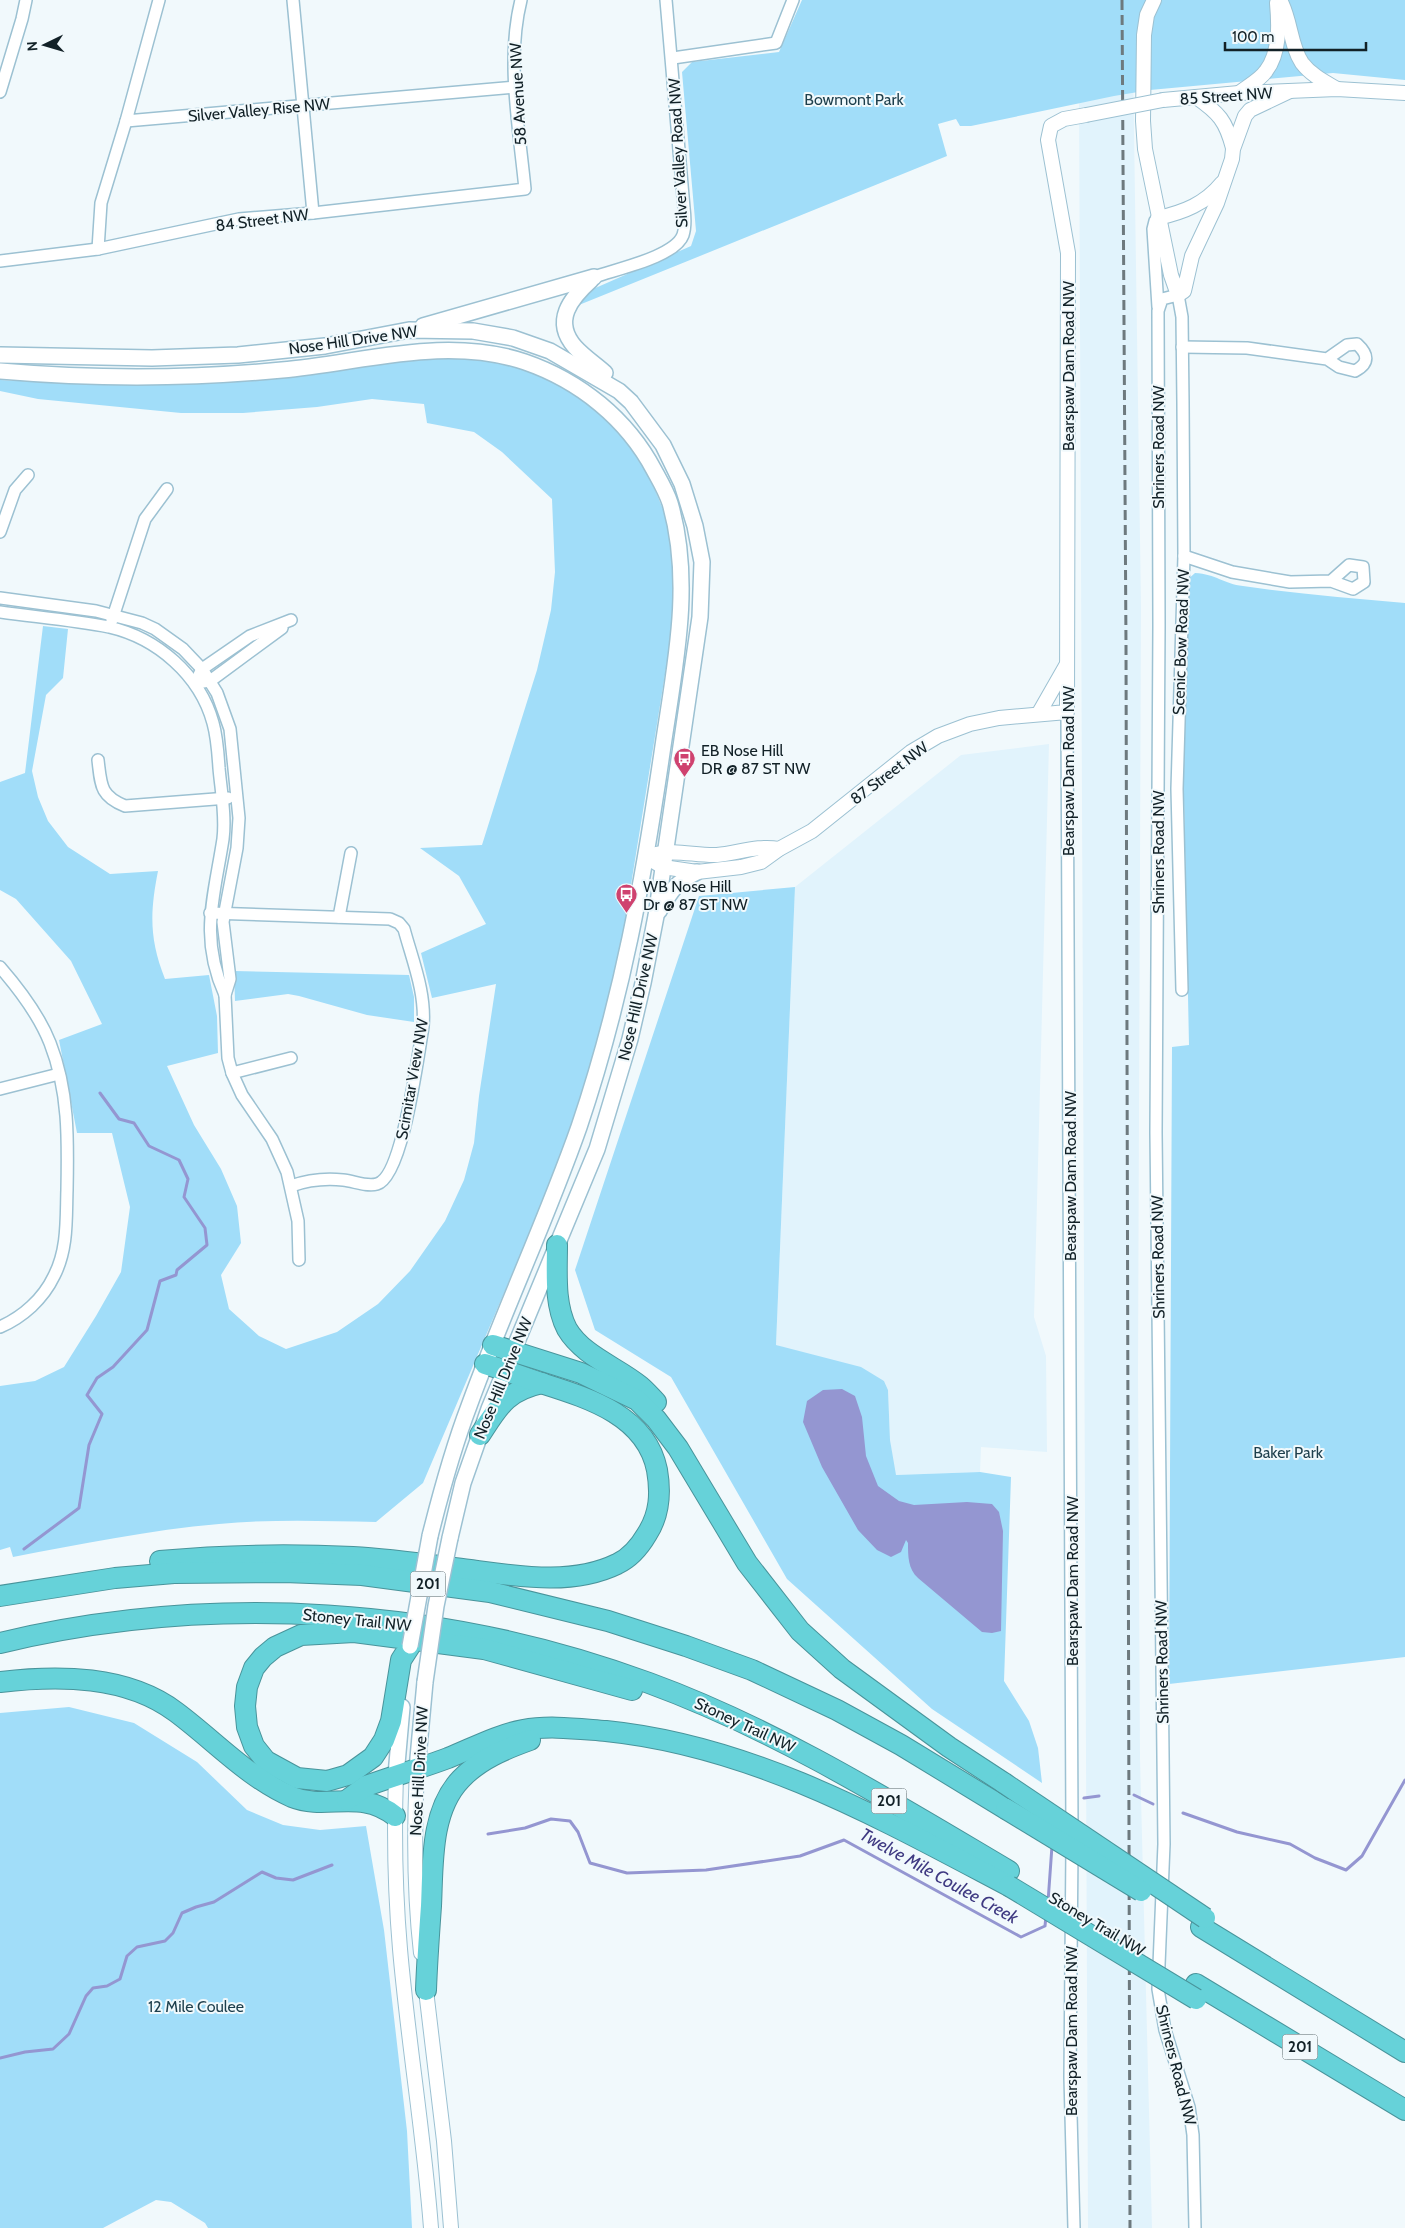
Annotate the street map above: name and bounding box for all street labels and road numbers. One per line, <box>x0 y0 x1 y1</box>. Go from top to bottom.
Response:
street label: 58 Avenue NW <box>506 41 530 146</box>
street label: Silver Valley Road NW <box>665 77 691 228</box>
street label: 85 Street NW <box>1179 83 1274 109</box>
street label: Silver Valley Rise NW <box>187 94 332 126</box>
street label: 84 Street NW <box>214 205 310 235</box>
street label: Bearspaw Dam Road NW <box>1059 280 1078 451</box>
street label: Nose Hill Drive NW <box>287 321 419 358</box>
street label: Shriners Road NW <box>1149 384 1168 509</box>
street label: Scenic Bow Road NW <box>1169 568 1193 715</box>
street label: Bearspaw Dam Road NW <box>1059 685 1078 856</box>
street label: 87 Street NW <box>846 737 932 808</box>
street label: Shriners Road NW <box>1149 789 1168 914</box>
street label: Nose Hill Drive NW <box>614 931 662 1062</box>
street label: Scimitar View NW <box>392 1016 432 1141</box>
street label: Bearspaw Dam Road NW <box>1061 1090 1080 1261</box>
street label: Shriners Road NW <box>1147 1194 1169 1319</box>
street label: Nose Hill Drive NW <box>470 1313 536 1442</box>
street label: Bearspaw Dam Road NW <box>1063 1495 1082 1666</box>
road number: 201 <box>410 1572 446 1596</box>
street label: Shriners Road NW <box>1151 1599 1173 1724</box>
street label: Stoney Trail NW <box>302 1605 413 1635</box>
street label: Stoney Trail NW <box>692 1693 799 1757</box>
street label: Nose Hill Drive NW <box>406 1705 432 1836</box>
road number: 201 <box>872 1788 906 1814</box>
street label: Stoney Trail NW <box>1045 1888 1149 1961</box>
street label: Bearspaw Dam Road NW <box>1062 1945 1081 2116</box>
street label: Shriners Road NW <box>1152 2003 1200 2128</box>
road number: 201 <box>1282 2034 1318 2060</box>

